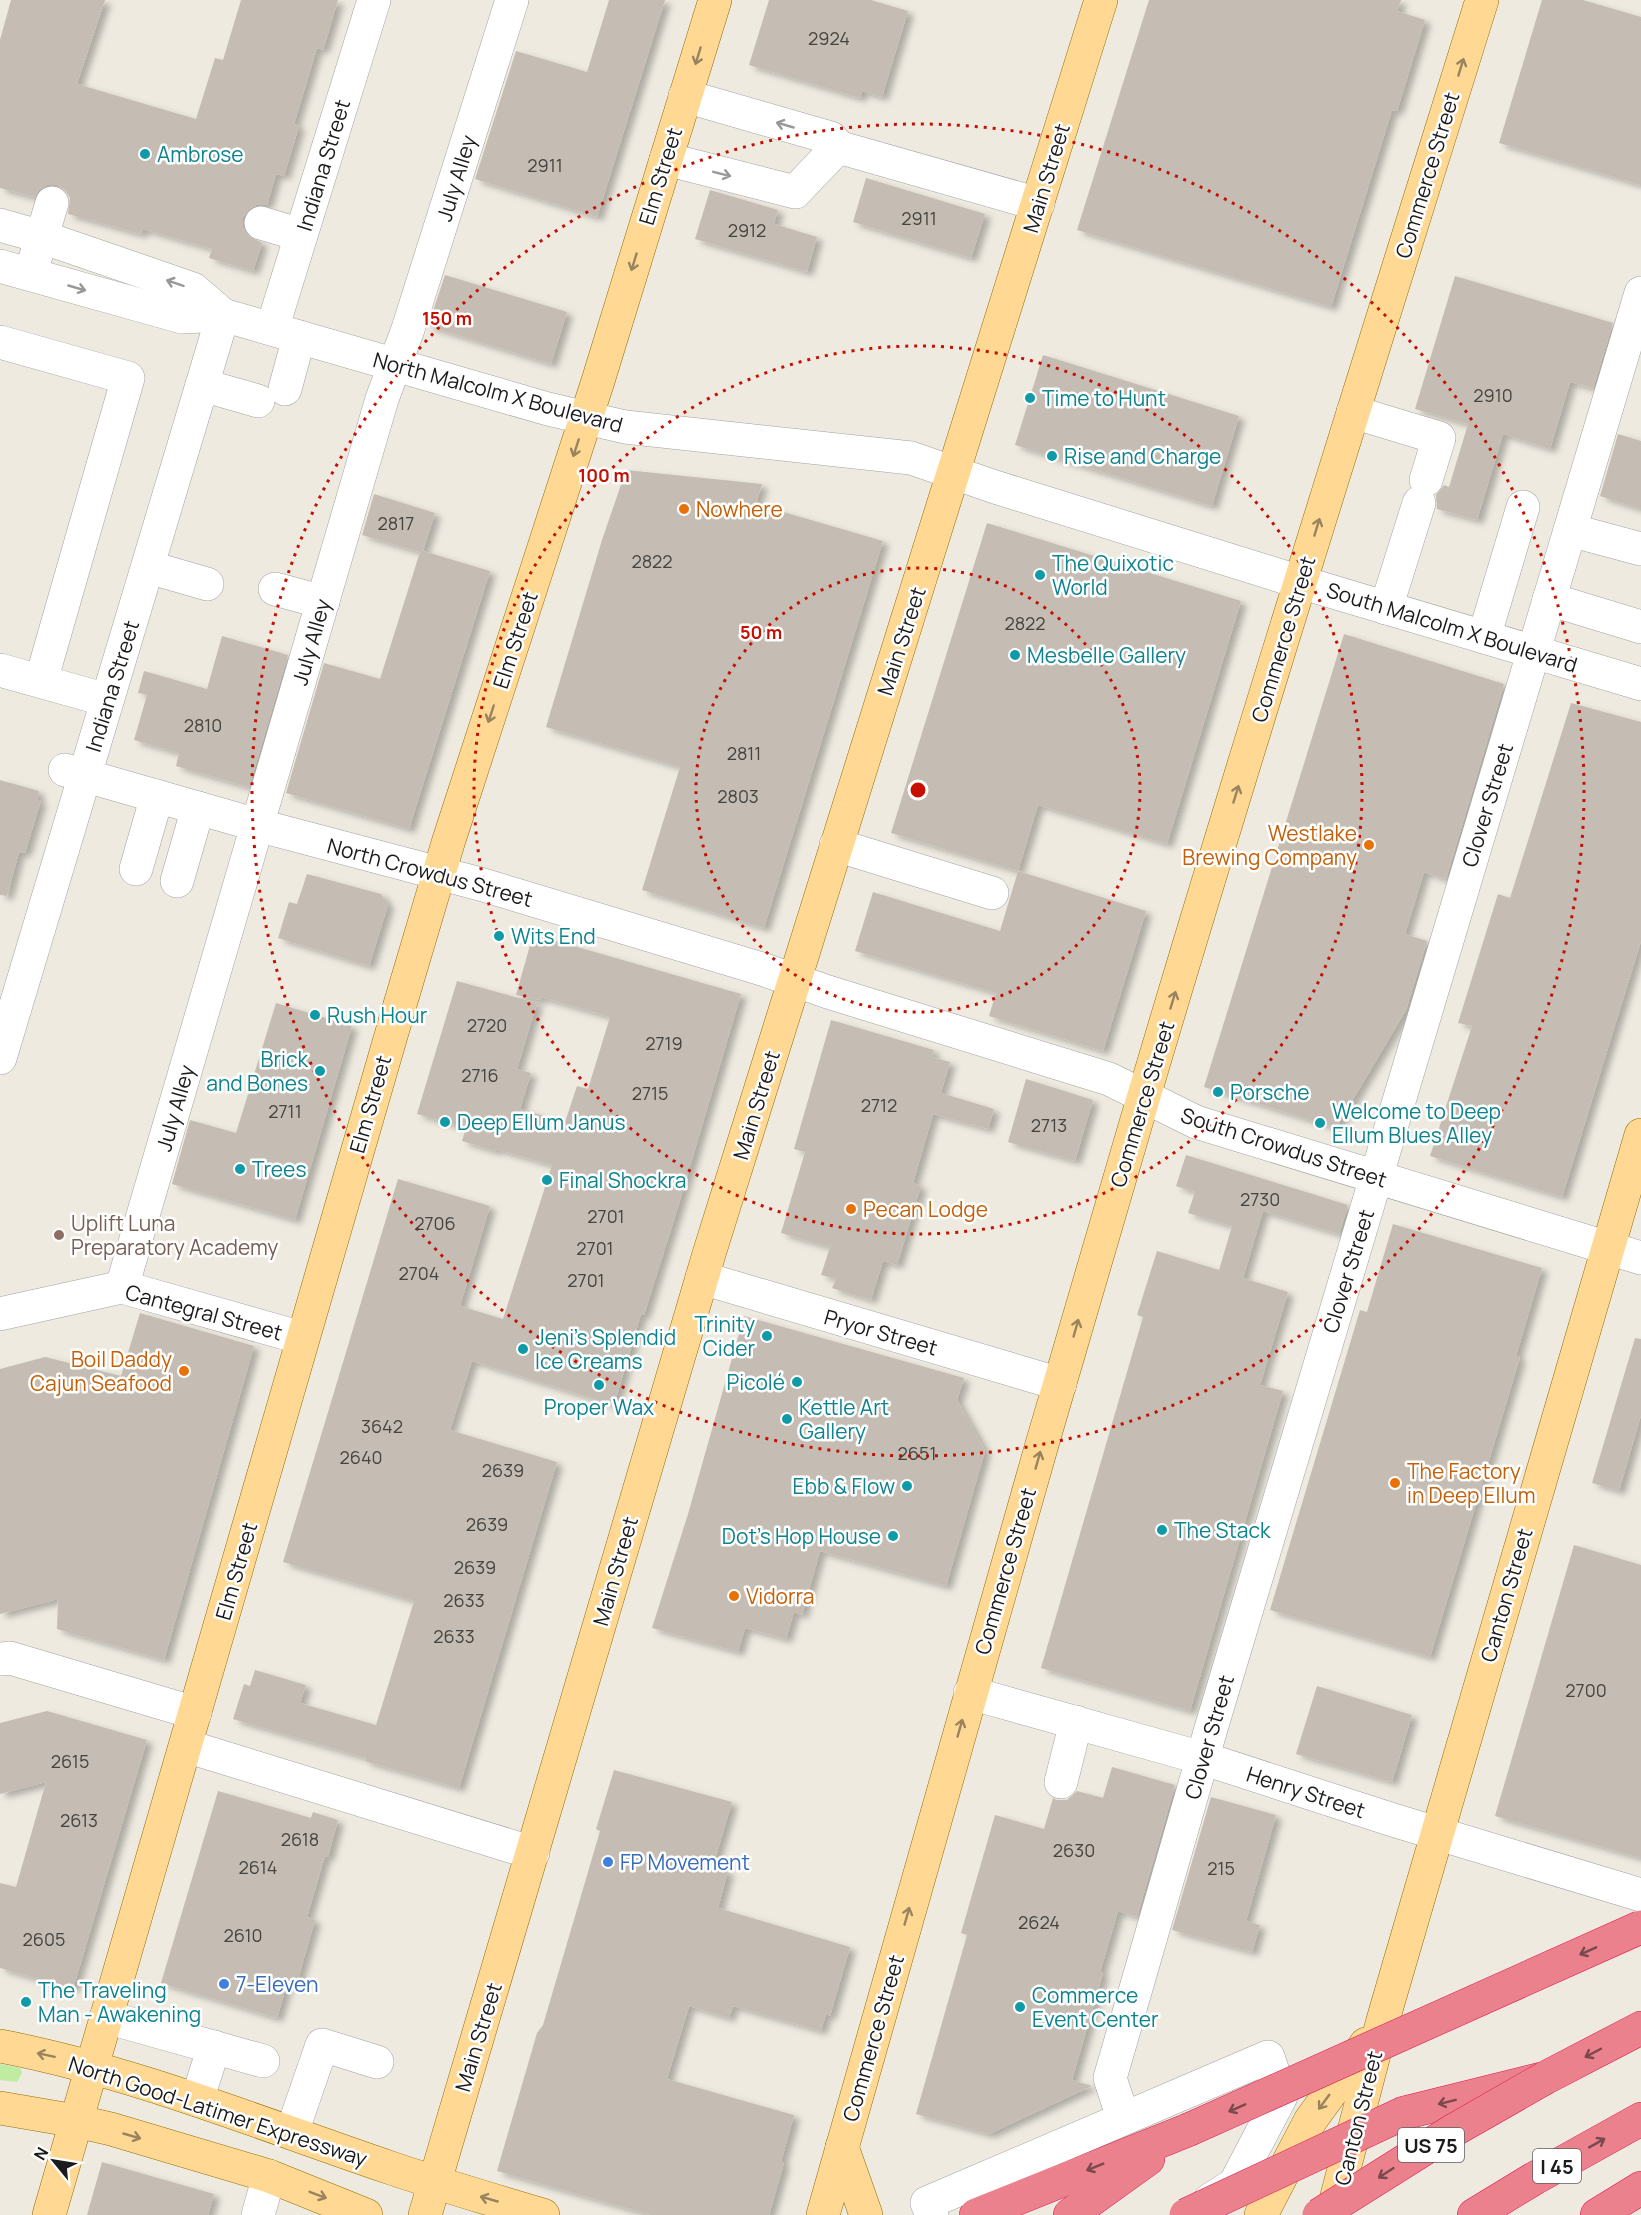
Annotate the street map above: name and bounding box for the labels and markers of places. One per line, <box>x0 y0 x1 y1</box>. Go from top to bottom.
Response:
place label: Ambrose <box>157 140 244 168</box>
marker: Ambrose <box>138 147 152 161</box>
place label: Time to Hunt <box>1042 384 1166 412</box>
marker: Time to Hunt <box>1023 391 1037 405</box>
place label: Rise and Charge <box>1064 442 1221 470</box>
marker: Rise and Charge <box>1045 449 1059 463</box>
place label: Nowhere <box>696 495 783 523</box>
marker: Nowhere <box>677 502 691 516</box>
place label: The Quixotic World <box>1052 549 1174 601</box>
marker: The Quixotic World <box>1033 568 1047 582</box>
place label: Mesbelle Gallery <box>1027 641 1186 669</box>
marker: Mesbelle Gallery <box>1008 648 1022 662</box>
centre of rings <box>908 780 928 800</box>
place label: Westlake Brewing Company <box>1182 819 1357 871</box>
marker: Westlake Brewing Company <box>1362 838 1376 852</box>
place label: Wits End <box>511 922 596 950</box>
marker: Wits End <box>492 929 506 943</box>
place label: Rush Hour <box>327 1001 428 1029</box>
marker: Rush Hour <box>308 1008 322 1022</box>
place label: Brick and Bones <box>206 1045 309 1097</box>
marker: Brick and Bones <box>313 1064 327 1078</box>
place label: Porsche <box>1230 1078 1310 1106</box>
marker: Porsche <box>1211 1085 1225 1099</box>
place label: Welcome to Deep Ellum Blues Alley <box>1332 1097 1501 1149</box>
place label: Deep Ellum Janus <box>457 1108 626 1136</box>
marker: Deep Ellum Janus <box>438 1115 452 1129</box>
marker: Welcome to Deep Ellum Blues Alley <box>1313 1116 1327 1130</box>
place label: Trees <box>252 1155 306 1183</box>
marker: Trees <box>233 1162 247 1176</box>
place label: Final Shockra <box>559 1166 686 1194</box>
marker: Final Shockra <box>540 1173 554 1187</box>
place label: Pecan Lodge <box>863 1195 988 1223</box>
marker: Pecan Lodge <box>844 1202 858 1216</box>
place label: Uplift Luna Preparatory Academy <box>71 1209 278 1261</box>
marker: Uplift Luna Preparatory Academy <box>52 1228 66 1242</box>
place label: Trinity Cider <box>694 1310 755 1362</box>
place label: Jeni's Splendid Ice Creams <box>535 1323 676 1375</box>
marker: Trinity Cider <box>760 1329 774 1343</box>
marker: Jeni's Splendid Ice Creams <box>516 1342 530 1356</box>
place label: Boil Daddy Cajun Seafood <box>30 1345 172 1397</box>
marker: Boil Daddy Cajun Seafood <box>177 1364 191 1378</box>
place label: Picolé <box>727 1368 785 1396</box>
marker: Picolé <box>790 1375 804 1389</box>
marker: Proper Wax <box>592 1378 606 1392</box>
place label: Proper Wax <box>544 1393 654 1421</box>
place label: Kettle Art Gallery <box>799 1393 889 1445</box>
marker: Kettle Art Gallery <box>780 1412 794 1426</box>
place label: The Factory in Deep Ellum <box>1407 1457 1536 1509</box>
place label: Ebb & Flow <box>792 1472 895 1500</box>
marker: The Factory in Deep Ellum <box>1388 1476 1402 1490</box>
marker: Ebb & Flow <box>900 1479 914 1493</box>
place label: The Stack <box>1174 1516 1271 1544</box>
place label: Dot's Hop House <box>722 1522 881 1550</box>
marker: The Stack <box>1155 1523 1169 1537</box>
marker: Dot's Hop House <box>886 1529 900 1543</box>
place label: Vidorra <box>746 1582 814 1610</box>
marker: Vidorra <box>727 1589 741 1603</box>
place label: FP Movement <box>620 1848 750 1876</box>
marker: FP Movement <box>601 1855 615 1869</box>
place label: 7-Eleven <box>236 1970 319 1998</box>
place label: The Traveling Man - Awakening <box>38 1976 201 2028</box>
marker: 7-Eleven <box>217 1977 231 1991</box>
place label: Commerce Event Center <box>1032 1981 1159 2033</box>
marker: The Traveling Man - Awakening <box>19 1995 33 2009</box>
marker: Commerce Event Center <box>1013 2000 1027 2014</box>

